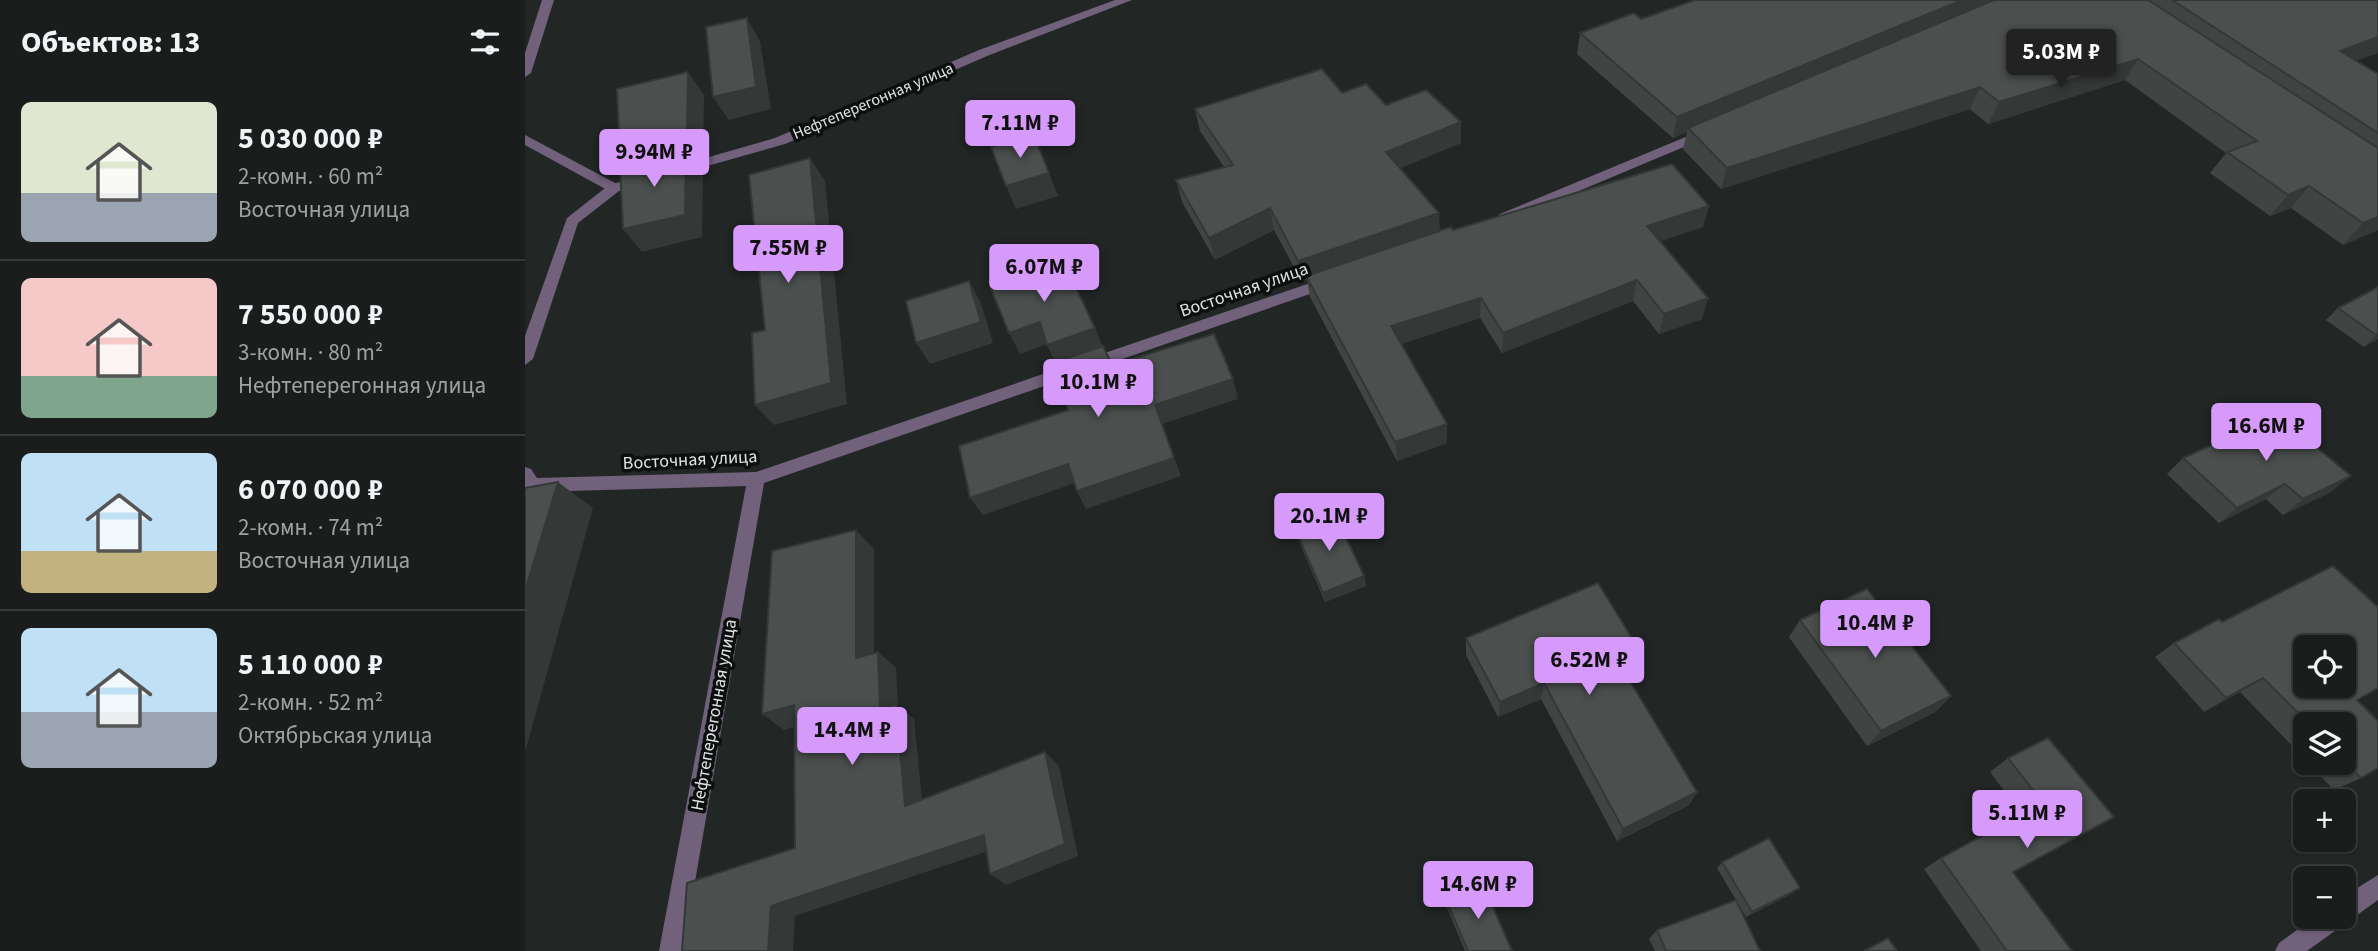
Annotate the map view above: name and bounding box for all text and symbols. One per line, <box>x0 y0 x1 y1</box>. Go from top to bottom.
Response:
text: Объектов: 13 <box>21 21 200 64</box>
icon: filters <box>466 23 504 61</box>
pin: 5.03M ₽ <box>1996 29 2126 89</box>
text: 5.03M ₽ <box>2022 35 2100 68</box>
street label: Нефтеперегонная улица <box>789 57 957 145</box>
pin: 7.11M ₽ <box>955 100 1085 160</box>
text: 7.11M ₽ <box>981 106 1059 139</box>
text: 5 030 000 ₽ <box>238 117 383 160</box>
icon: home <box>77 130 161 214</box>
pin: 9.94M ₽ <box>589 130 719 189</box>
text: 9.94M ₽ <box>615 135 693 168</box>
text: 2-комн. · 60 m² <box>238 160 383 193</box>
text: Восточная улица <box>238 193 410 226</box>
pin: 7.55M ₽ <box>723 226 853 285</box>
text: 7.55M ₽ <box>749 231 827 264</box>
pin: 6.07M ₽ <box>979 244 1109 304</box>
text: 6.07M ₽ <box>1005 250 1083 283</box>
street label: Восточная улица <box>1176 256 1312 324</box>
text: 7 550 000 ₽ <box>238 293 383 336</box>
icon: home <box>77 306 161 390</box>
text: 3-комн. · 80 m² <box>238 336 383 369</box>
pin: 10.1M ₽ <box>1033 360 1163 419</box>
text: 10.1M ₽ <box>1059 365 1137 398</box>
text: Нефтеперегонная улица <box>238 369 486 402</box>
pin: 16.6M ₽ <box>2201 404 2331 463</box>
text: 16.6M ₽ <box>2227 409 2305 442</box>
street label: Восточная улица <box>622 444 758 476</box>
text: 6 070 000 ₽ <box>238 468 383 511</box>
icon: home <box>77 481 161 565</box>
pin: 20.1M ₽ <box>1264 494 1394 553</box>
text: 20.1M ₽ <box>1290 499 1368 532</box>
text: 2-комн. · 74 m² <box>238 511 383 544</box>
text: Восточная улица <box>238 544 410 577</box>
pin: 10.4M ₽ <box>1810 600 1940 660</box>
text: 10.4M ₽ <box>1836 606 1914 639</box>
street label: Нефтеперегонная улица <box>685 617 743 813</box>
map controls <box>2293 635 2356 929</box>
button: locate <box>2293 635 2356 698</box>
pin: 6.52M ₽ <box>1524 638 1654 697</box>
text: 5 110 000 ₽ <box>238 643 383 686</box>
text: 6.52M ₽ <box>1550 643 1628 676</box>
icon: home <box>77 656 161 740</box>
text: 2-комн. · 52 m² <box>238 686 383 719</box>
pin: 14.4M ₽ <box>787 708 917 767</box>
button: layers <box>2293 712 2356 775</box>
text: 14.4M ₽ <box>813 713 891 746</box>
text: Октябрьская улица <box>238 719 432 752</box>
button: + <box>2293 789 2356 852</box>
pin: 5.11M ₽ <box>1962 790 2092 850</box>
text: 5.11M ₽ <box>1988 796 2066 829</box>
pin: 14.6M ₽ <box>1413 862 1543 921</box>
button: − <box>2293 866 2356 929</box>
text: 14.6M ₽ <box>1439 867 1517 900</box>

